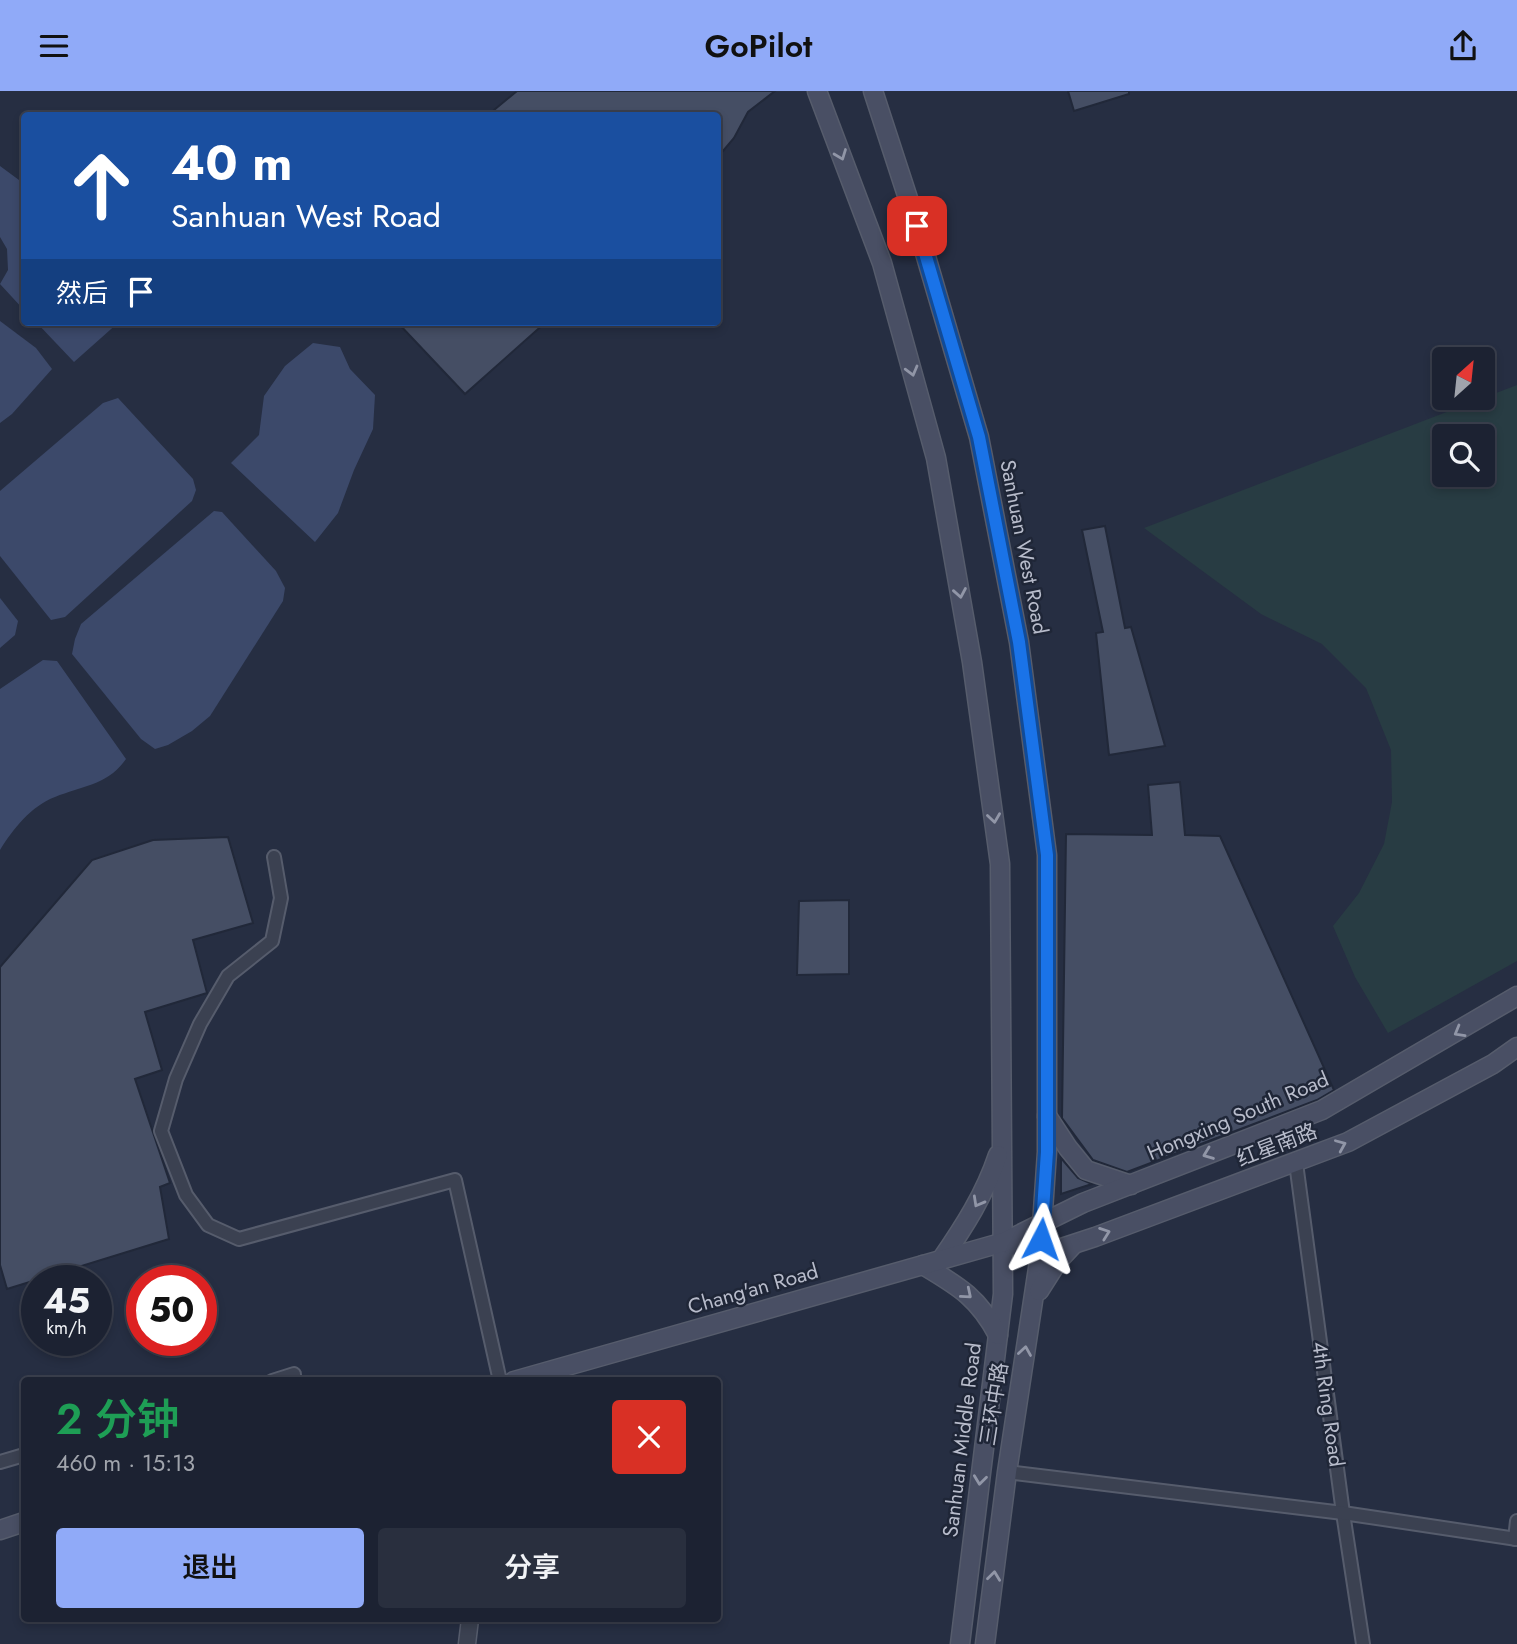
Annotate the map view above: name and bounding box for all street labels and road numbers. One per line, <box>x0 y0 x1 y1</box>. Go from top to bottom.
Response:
street label: Sanhuan West Road <box>992 457 1056 637</box>
street label: Hongxing South Road <box>1143 1064 1333 1168</box>
street label: 红星南路 <box>1232 1116 1322 1174</box>
street label: Chang'an Road <box>684 1256 822 1322</box>
street label: 4th Ring Road <box>1304 1339 1352 1469</box>
street label: Sanhuan Middle Road <box>935 1341 989 1539</box>
street label: 三环中路 <box>973 1360 1015 1448</box>

